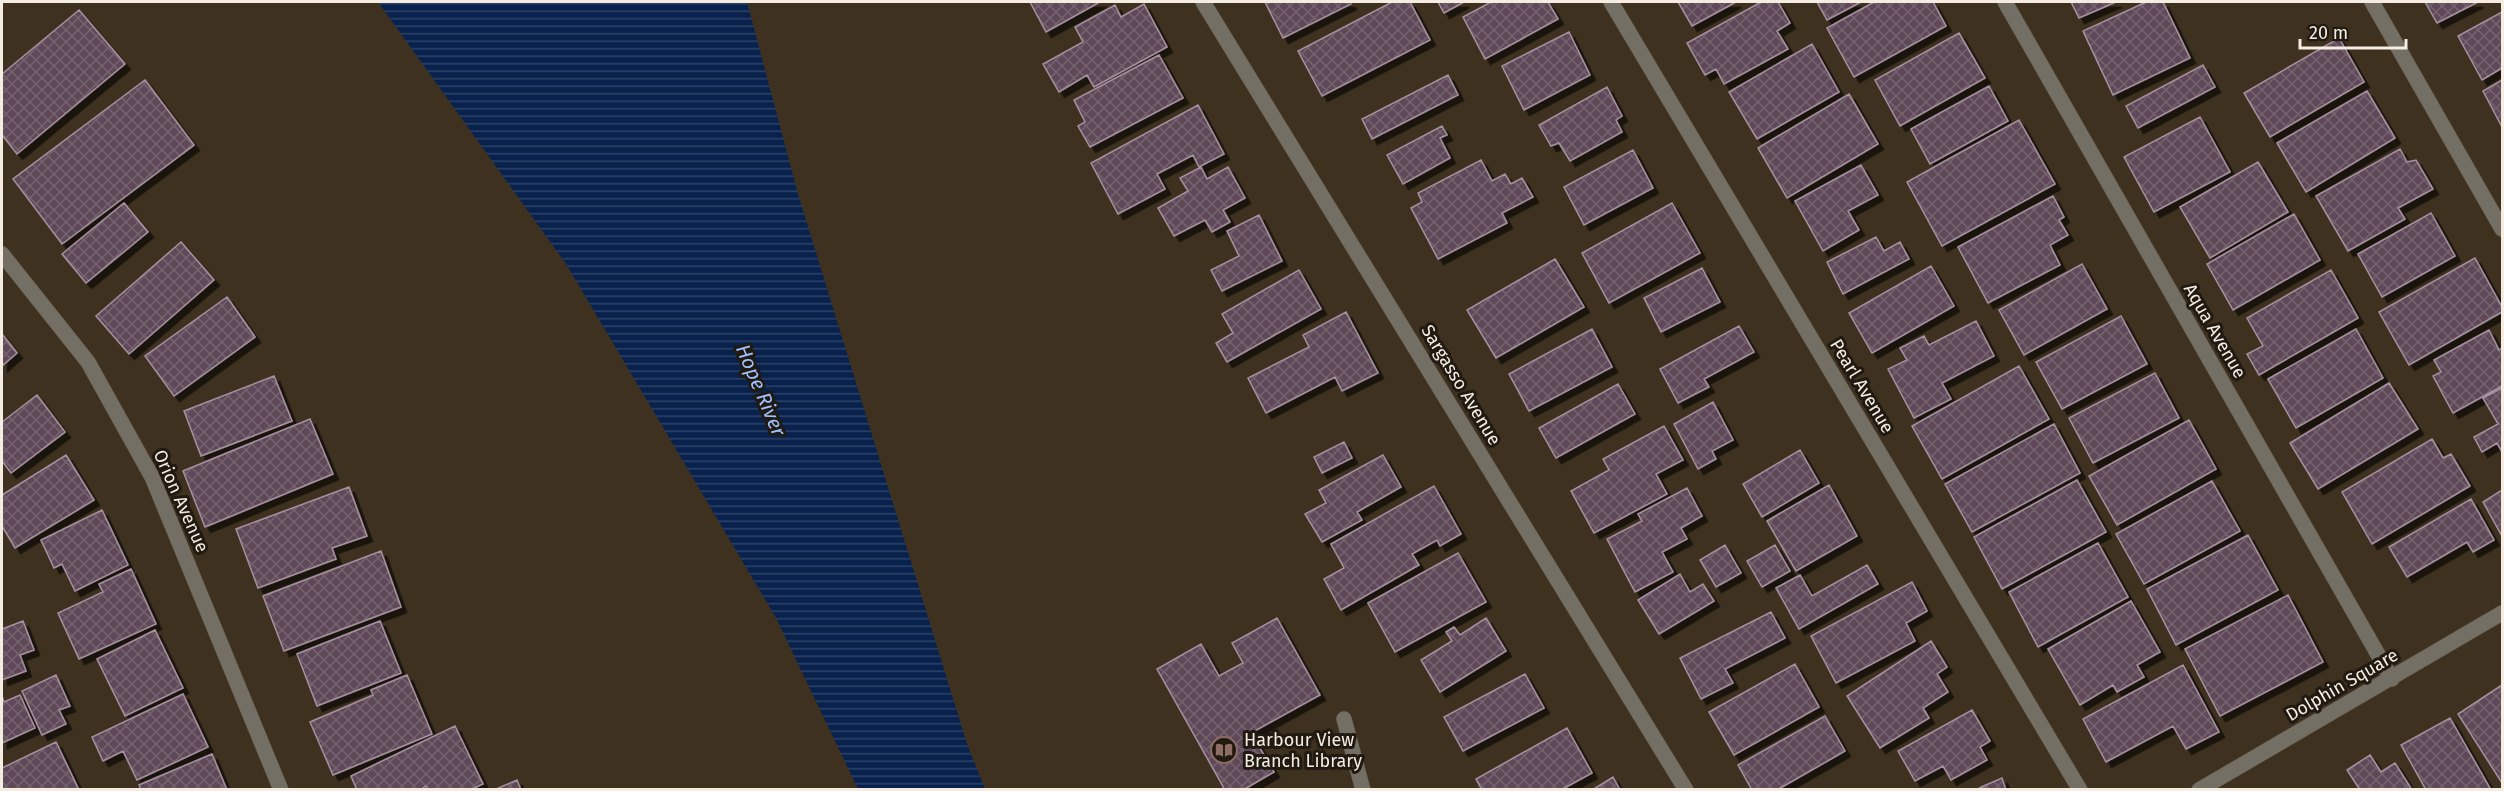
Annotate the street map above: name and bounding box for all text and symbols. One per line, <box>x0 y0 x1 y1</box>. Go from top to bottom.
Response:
scale bar <box>2300 12 2406 50</box>
text: 20 m <box>2309 22 2348 44</box>
street label: Aqua Avenue <box>2179 280 2251 382</box>
street label: Sargasso Avenue <box>1416 321 1506 449</box>
street label: Pearl Avenue <box>1825 335 1899 437</box>
water label: Hope River <box>731 341 792 441</box>
street label: Orion Avenue <box>149 446 213 556</box>
street label: Dolphin Square <box>2282 644 2402 726</box>
place label: Harbour View Branch Library <box>1244 729 1362 772</box>
library icon: Harbour View Branch Library <box>1209 735 1239 765</box>

